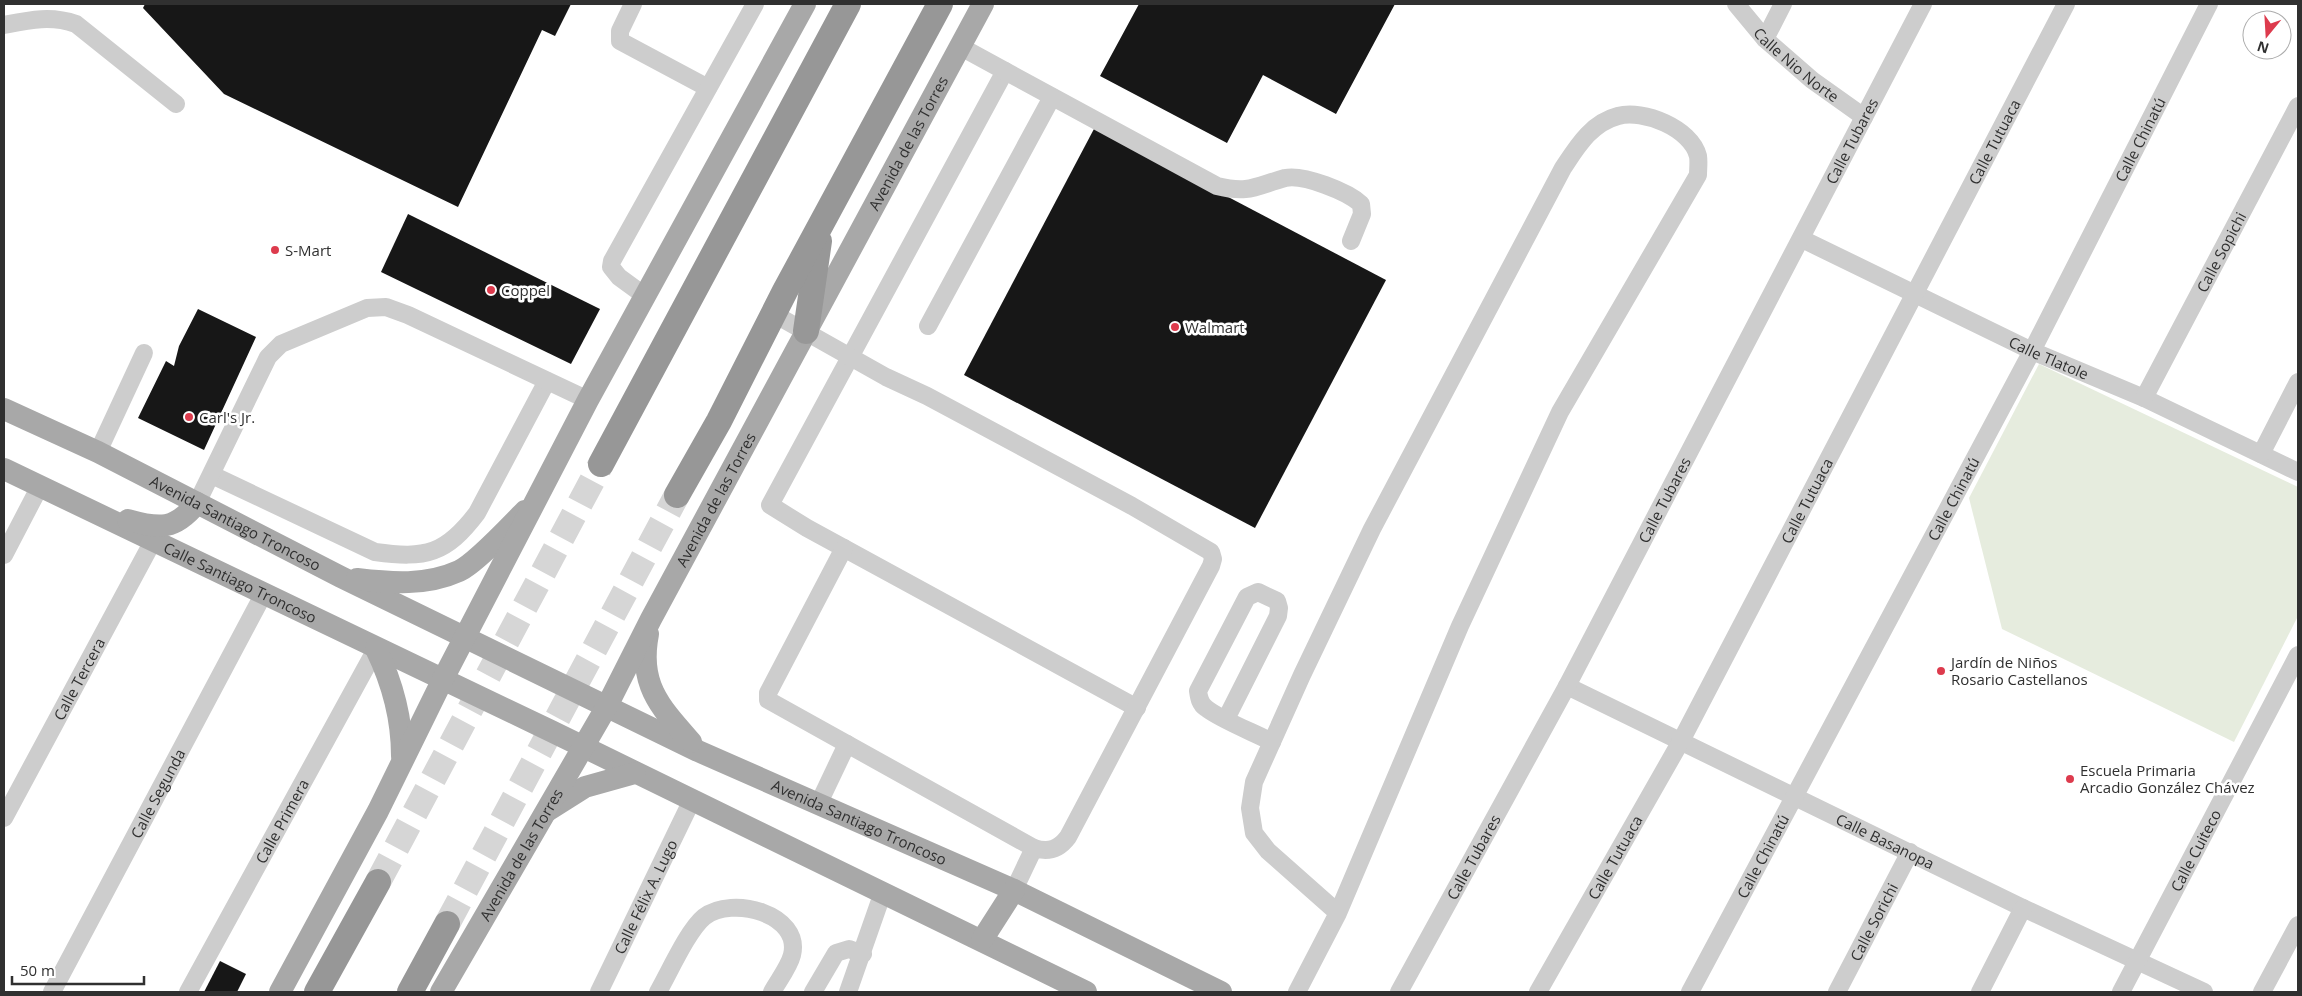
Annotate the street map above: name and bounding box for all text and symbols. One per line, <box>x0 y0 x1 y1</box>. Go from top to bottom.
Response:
north arrow <box>2242 10 2292 60</box>
street label: Calle Nio Norte <box>1749 23 1843 106</box>
text: N <box>2254 37 2271 59</box>
street label: Avenida de las Torres <box>864 72 952 214</box>
street label: Calle Tubares <box>1821 94 1882 187</box>
street label: Calle Chinatú <box>2110 94 2170 185</box>
street label: Calle Tutuaca <box>1964 96 2025 188</box>
street label: Calle Sopichi <box>2192 208 2250 296</box>
place label: S-Mart <box>285 240 331 260</box>
marker: S-Mart <box>269 244 281 256</box>
place label: Coppel <box>501 280 550 300</box>
marker: Coppel <box>485 284 497 296</box>
place label: Walmart <box>1185 317 1245 337</box>
marker: Walmart <box>1169 321 1181 333</box>
street label: Calle Tlatole <box>2006 331 2092 384</box>
place label: Carl's Jr. <box>199 407 255 427</box>
marker: Carl's Jr. <box>183 411 195 423</box>
street label: Avenida de las Torres <box>671 429 760 570</box>
street label: Calle Tubares <box>1633 453 1695 546</box>
street label: Calle Chinatú <box>1923 453 1984 544</box>
street label: Calle Tutuaca <box>1776 455 1837 547</box>
street label: Avenida Santiago Troncoso <box>147 471 324 575</box>
street label: Calle Santiago Troncoso <box>161 537 320 627</box>
street label: Calle Tercera <box>49 634 109 724</box>
place label: Jardín de Niños Rosario Castellanos <box>1949 652 2088 689</box>
marker: Jardín de Niños Rosario Castellanos <box>1935 665 1947 677</box>
street label: Calle Segunda <box>126 745 190 842</box>
place label: Escuela Primaria Arcadio González Chávez <box>2080 760 2255 797</box>
marker: Escuela Primaria Arcadio González Chávez <box>2064 773 2076 785</box>
street label: Calle Primera <box>250 775 313 867</box>
street label: Avenida Santiago Troncoso <box>769 775 950 869</box>
street label: Avenida de las Torres <box>475 785 567 924</box>
street label: Calle Cuiteco <box>2166 806 2225 895</box>
street label: Calle Basanopa <box>1833 809 1938 873</box>
street label: Calle Tubares <box>1442 811 1505 903</box>
street label: Calle Chinatú <box>1732 811 1793 902</box>
street label: Calle Tutuaca <box>1583 812 1647 903</box>
street label: Calle Félix A. Lugo <box>609 836 681 957</box>
street label: Calle Sorichi <box>1845 880 1902 964</box>
scale bar <box>12 954 145 986</box>
text: 50 m <box>20 960 55 980</box>

